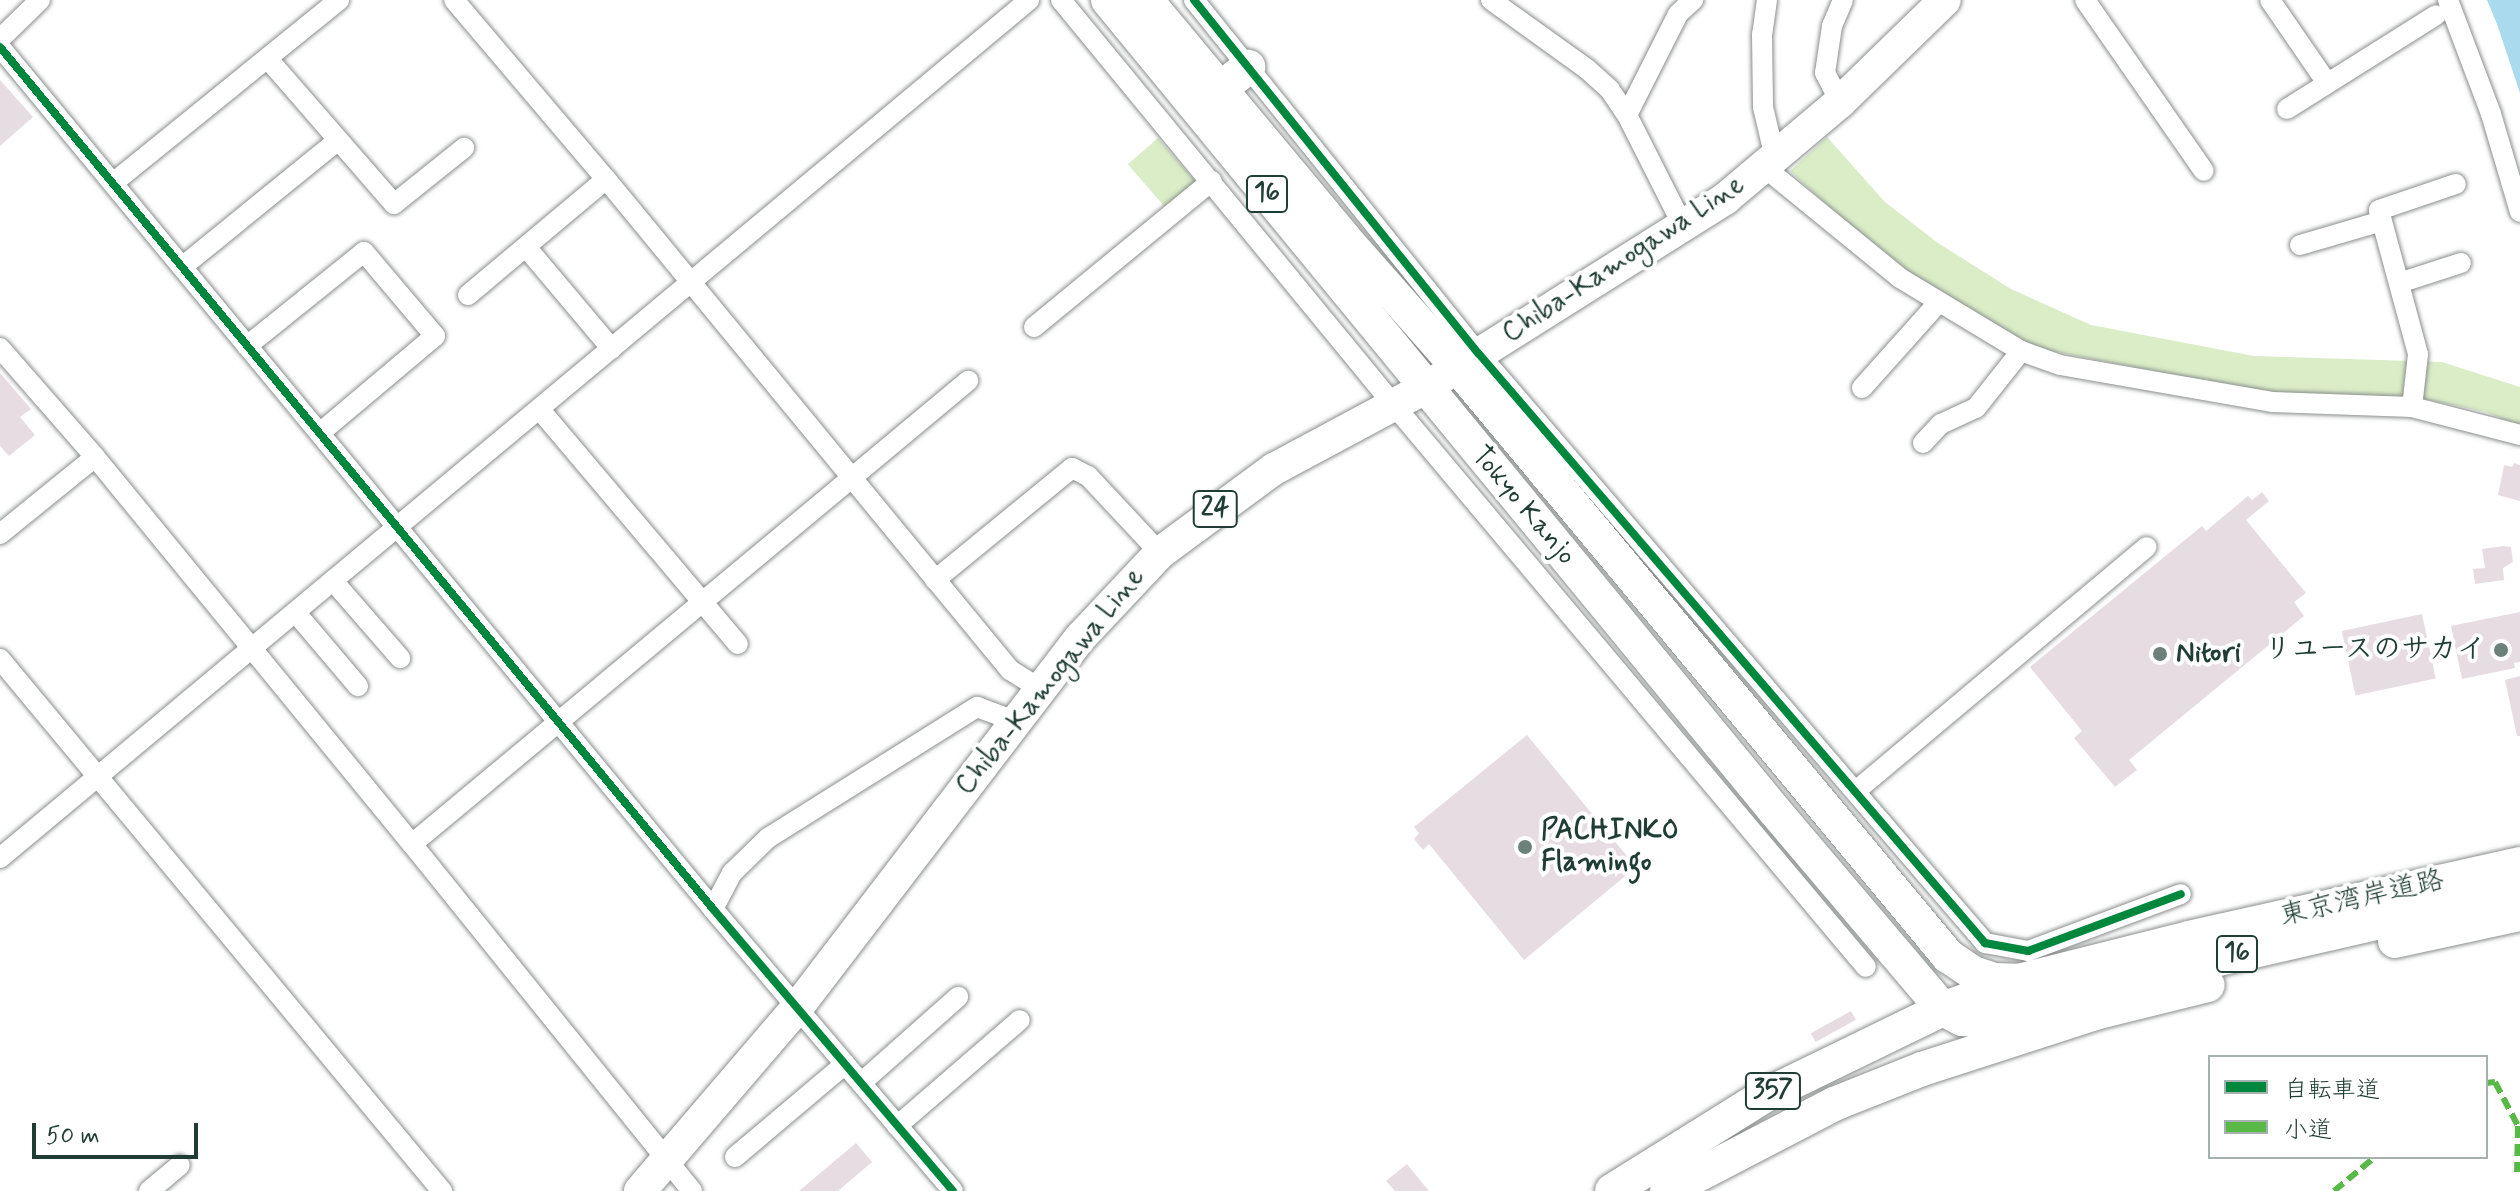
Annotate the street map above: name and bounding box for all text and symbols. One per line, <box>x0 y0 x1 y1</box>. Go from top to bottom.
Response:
street label: Chiba-Kamogawa Line <box>1498 170 1750 350</box>
road number: 16 <box>1245 172 1289 216</box>
street label: Tokyo Kanjo <box>1464 441 1582 571</box>
road number: 24 <box>1191 487 1239 531</box>
street label: Chiba-Kamogawa Line <box>950 563 1152 801</box>
place label: リユースのサカイ <box>2262 633 2485 667</box>
place label: Nitori <box>2176 637 2241 671</box>
marker: リユースのサカイ <box>2492 641 2510 659</box>
marker: Nitori <box>2151 645 2169 663</box>
place label: PACHINKO Flamingo <box>1541 814 1679 880</box>
marker: PACHINKO Flamingo <box>1516 838 1534 856</box>
street label: 東京湾岸道路 <box>2276 864 2448 934</box>
road number: 16 <box>2215 932 2259 976</box>
legend <box>2208 1055 2488 1159</box>
road number: 357 <box>1743 1069 1803 1113</box>
text: 自転車道 <box>2284 1075 2380 1106</box>
scale bar <box>36 1107 202 1157</box>
text: 小道 <box>2284 1115 2332 1146</box>
text: 50 m <box>46 1121 100 1152</box>

